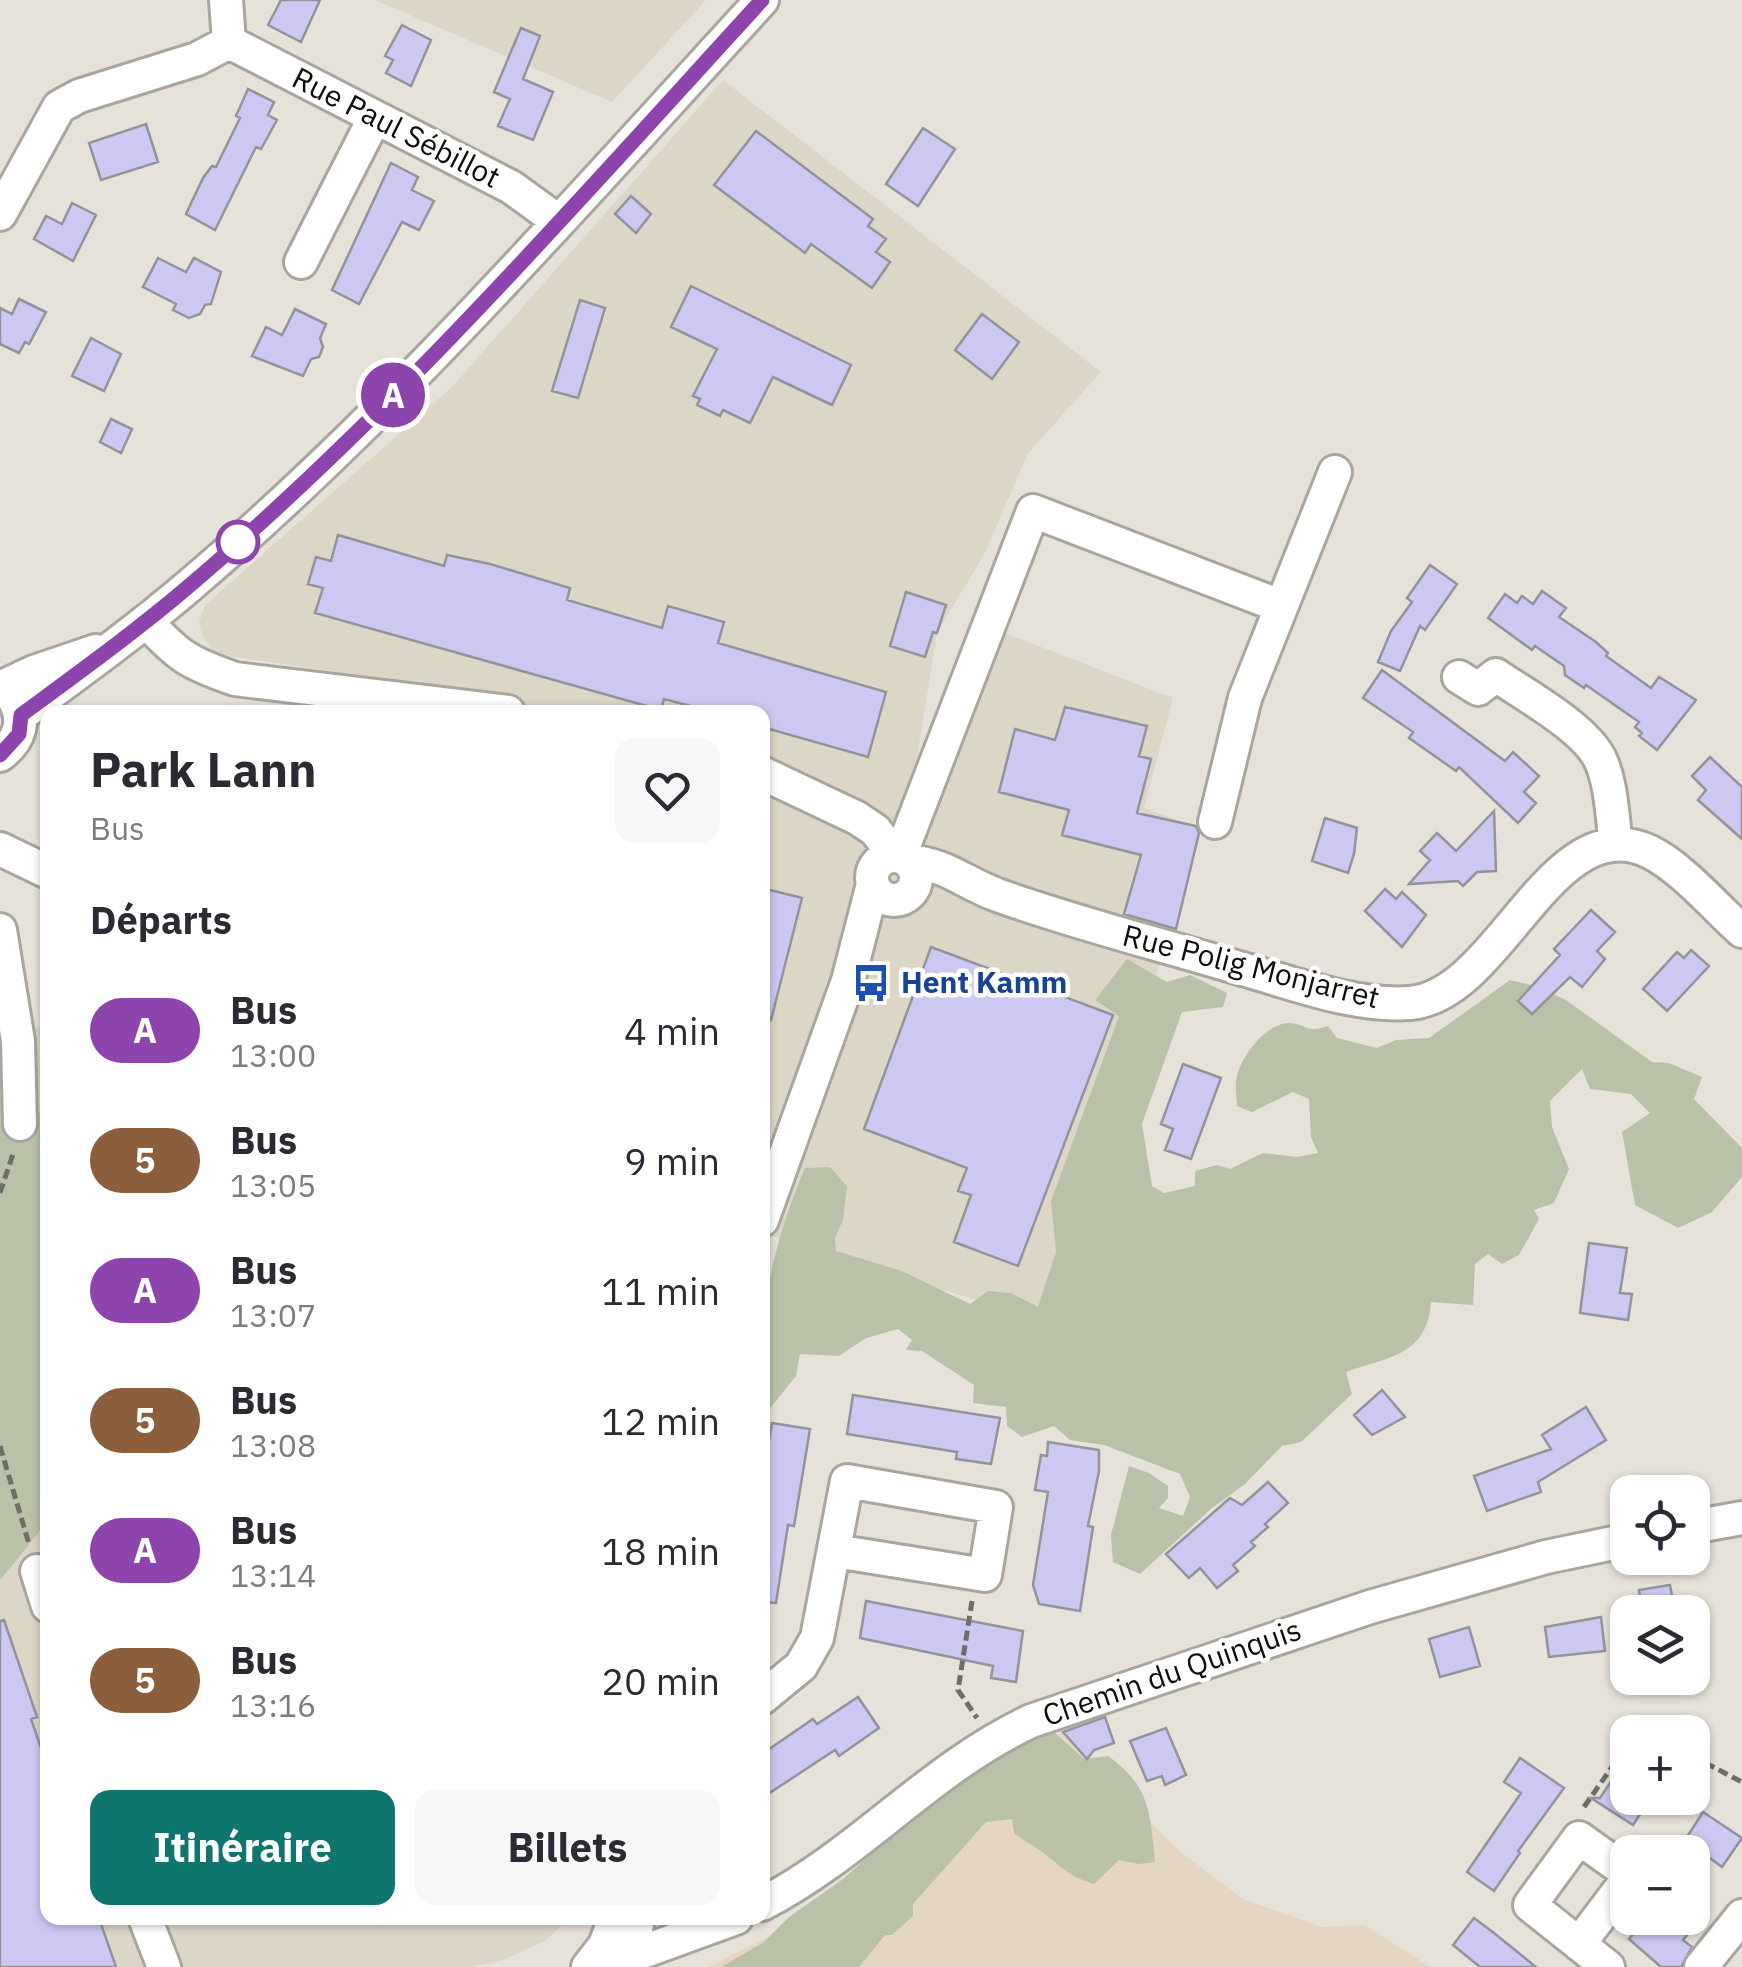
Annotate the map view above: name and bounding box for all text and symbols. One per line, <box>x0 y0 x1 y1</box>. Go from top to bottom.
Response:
street label: Rue Paul Sébillot <box>286 57 507 196</box>
line badge: A <box>360 362 426 428</box>
text: A <box>381 372 405 418</box>
unlabelled marker <box>217 521 259 563</box>
text: Park Lann <box>90 738 317 800</box>
button: heart <box>615 738 720 843</box>
text: Bus <box>90 807 145 849</box>
text: Départs <box>90 895 232 944</box>
street label: Rue Polig Monjarret <box>1119 915 1384 1016</box>
bus stop icon: Hent Kamm <box>850 962 892 1004</box>
place label: Hent Kamm <box>901 962 1067 1001</box>
text: Bus <box>230 985 297 1034</box>
text: 4 min <box>624 1006 720 1055</box>
text: A <box>133 1007 157 1053</box>
text: 13:00 <box>230 1034 316 1076</box>
text: Bus <box>230 1115 297 1164</box>
text: 9 min <box>624 1136 720 1185</box>
text: 5 <box>134 1137 156 1183</box>
text: 13:05 <box>230 1164 316 1206</box>
text: Bus <box>230 1245 297 1294</box>
text: 11 min <box>601 1266 720 1315</box>
text: A <box>133 1267 157 1313</box>
text: 13:07 <box>230 1294 316 1336</box>
text: Bus <box>230 1375 297 1424</box>
text: 12 min <box>601 1396 720 1445</box>
text: 5 <box>134 1397 156 1443</box>
text: 13:08 <box>230 1424 316 1466</box>
map controls <box>1610 1475 1710 1935</box>
button: locate <box>1610 1475 1710 1575</box>
text: Bus <box>230 1505 297 1554</box>
text: 18 min <box>601 1526 720 1575</box>
text: A <box>133 1527 157 1573</box>
text: 13:14 <box>230 1554 316 1596</box>
button: layers <box>1610 1595 1710 1695</box>
street label: Chemin du Quinquis <box>1037 1609 1306 1734</box>
text: Bus <box>230 1635 297 1684</box>
text: 20 min <box>601 1656 720 1705</box>
text: 5 <box>134 1657 156 1703</box>
text: 13:16 <box>230 1684 316 1726</box>
button: + <box>1610 1715 1710 1815</box>
button: Itinéraire <box>90 1790 395 1905</box>
button: Billets <box>415 1790 720 1905</box>
button: − <box>1610 1835 1710 1935</box>

